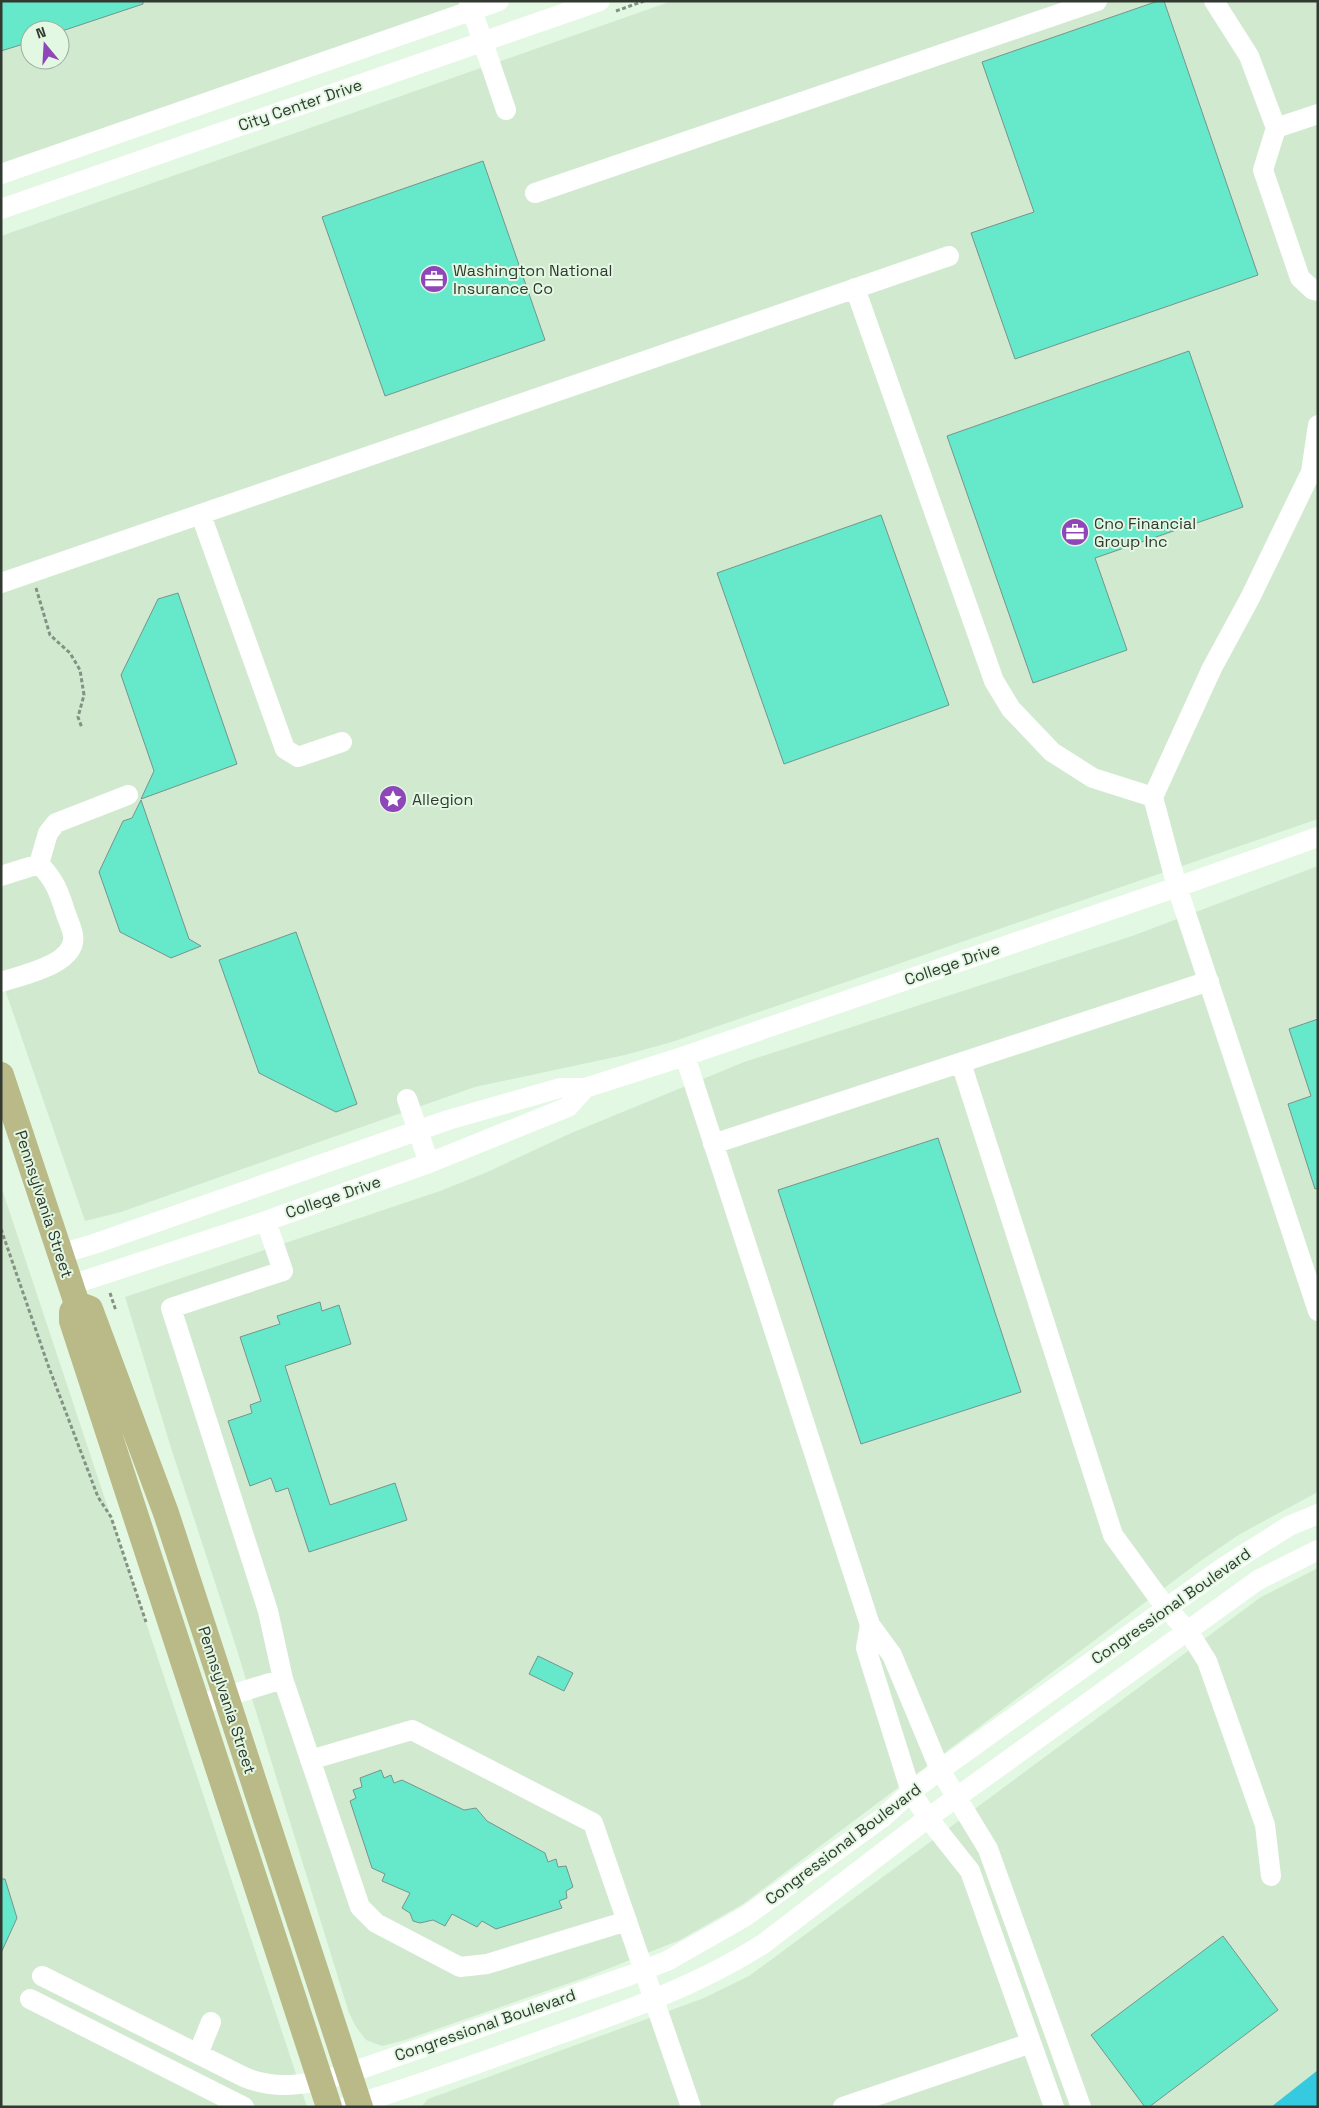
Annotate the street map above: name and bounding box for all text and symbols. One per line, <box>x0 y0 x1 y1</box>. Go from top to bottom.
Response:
north arrow <box>20 20 70 70</box>
text: N <box>34 23 48 43</box>
street label: City Center Drive <box>235 74 365 136</box>
place label: Washington National Insurance Co <box>453 260 613 299</box>
office icon: Washington National Insurance Co <box>419 264 449 294</box>
place label: Cno Financial Group Inc <box>1094 513 1196 552</box>
office icon: Cno Financial Group Inc <box>1060 517 1090 547</box>
place icon: Allegion <box>378 784 408 814</box>
place label: Allegion <box>412 789 473 810</box>
street label: College Drive <box>901 938 1003 990</box>
street label: Pennsylvania Street <box>10 1127 78 1281</box>
street label: College Drive <box>282 1171 384 1223</box>
street label: Congressional Boulevard <box>1087 1543 1255 1669</box>
street label: Pennsylvania Street <box>193 1623 261 1777</box>
street label: Congressional Boulevard <box>761 1778 925 1910</box>
street label: Congressional Boulevard <box>392 1984 578 2066</box>

